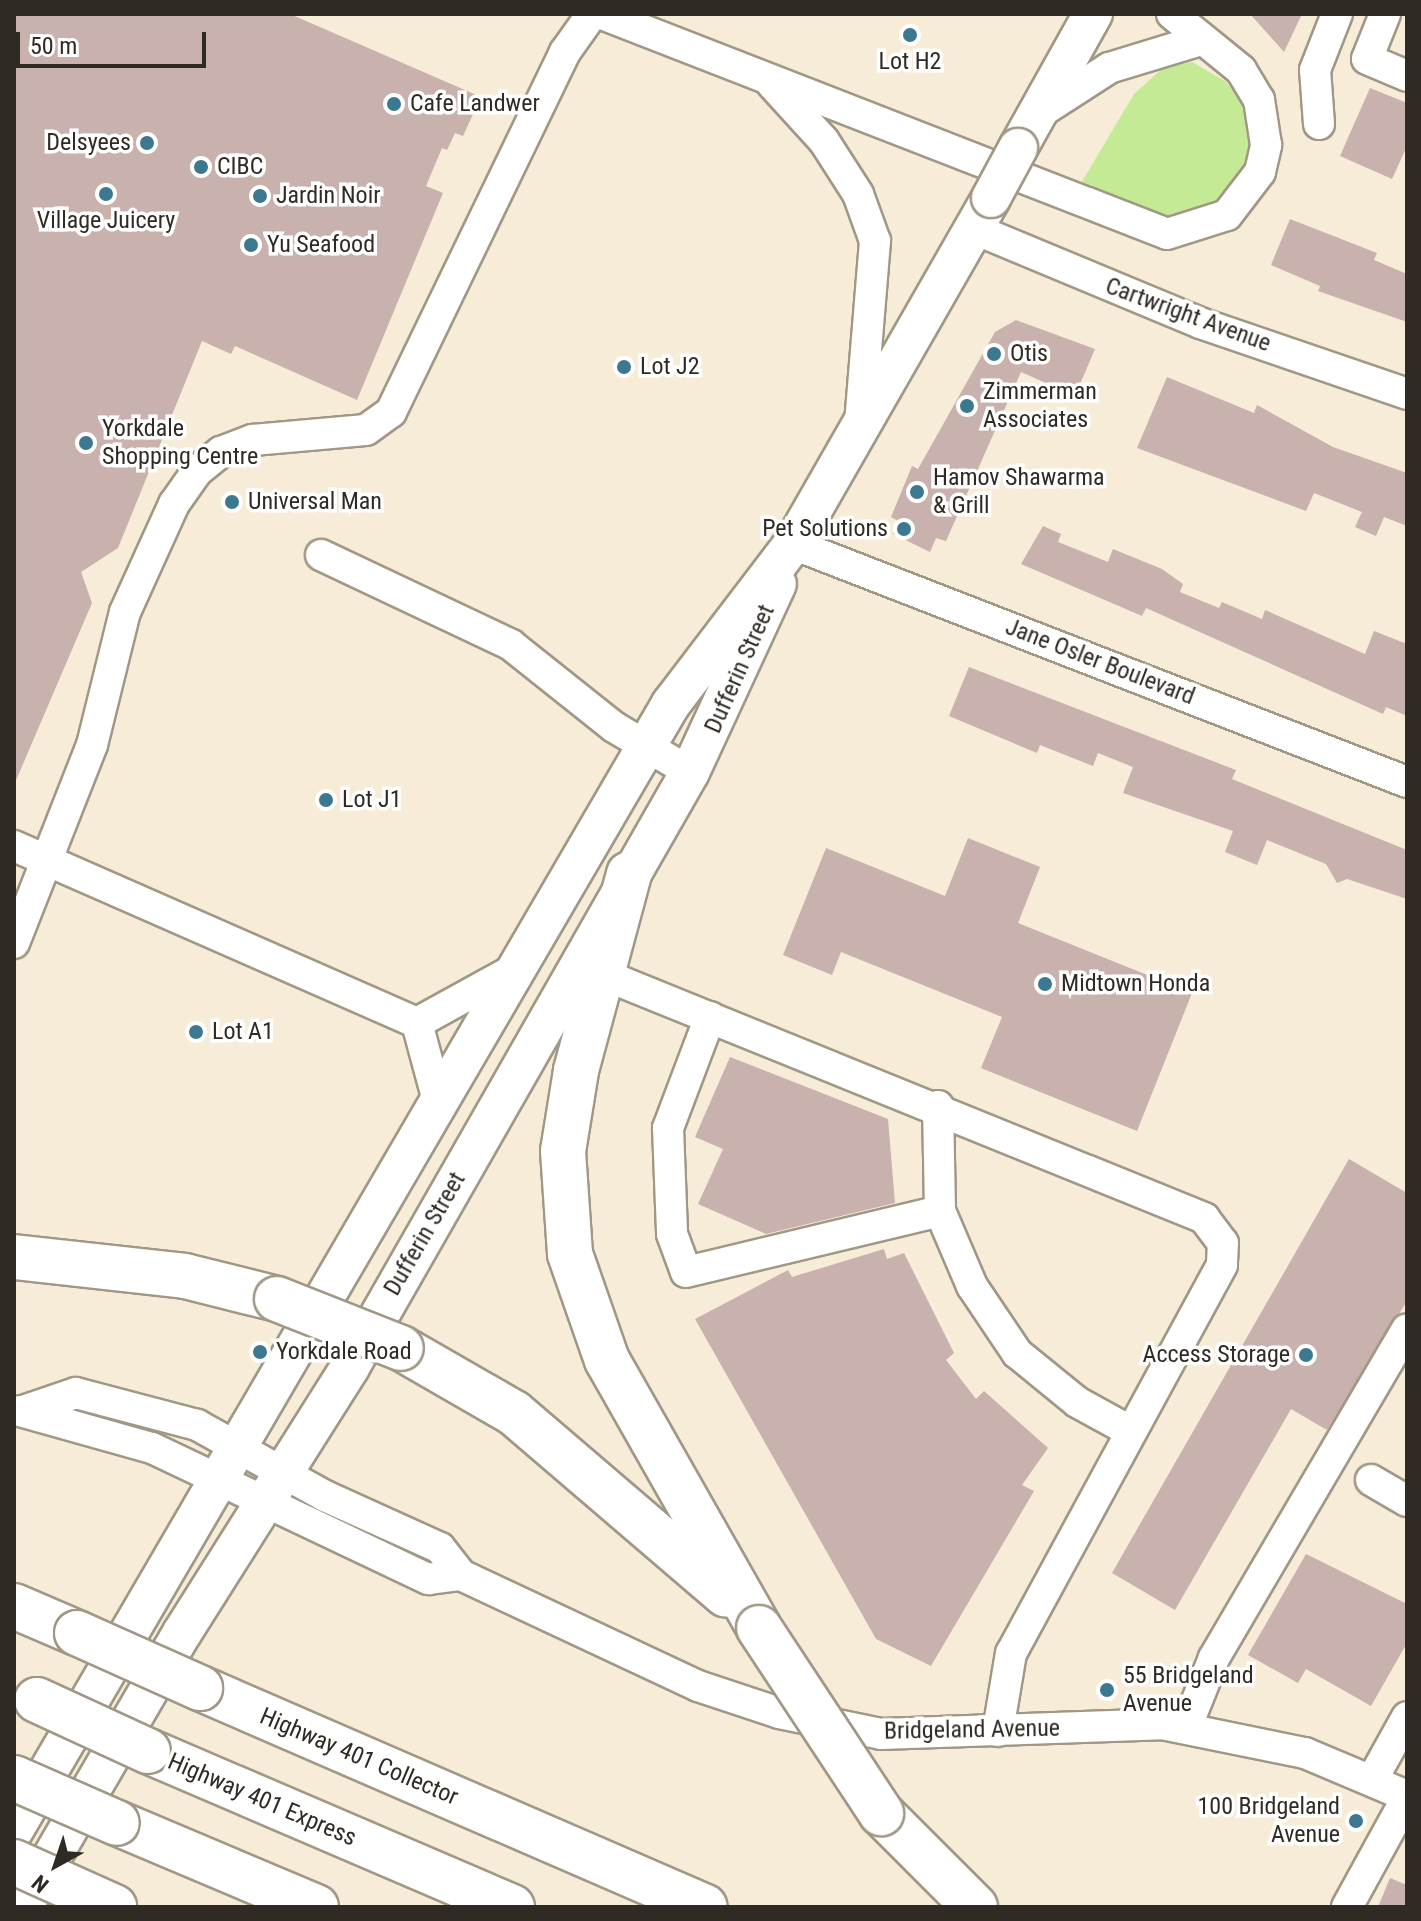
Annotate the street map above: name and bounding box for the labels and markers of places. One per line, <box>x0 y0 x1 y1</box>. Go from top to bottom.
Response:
marker: Lot H2 <box>901 26 919 44</box>
place label: Lot H2 <box>879 48 941 76</box>
place label: Cafe Landwer <box>410 90 540 118</box>
marker: Cafe Landwer <box>385 95 403 113</box>
place label: Delsyees <box>46 129 131 157</box>
marker: Delsyees <box>138 134 156 152</box>
place label: CIBC <box>217 153 263 181</box>
marker: CIBC <box>192 158 210 176</box>
place label: Jardin Noir <box>276 182 380 210</box>
marker: Village Juicery <box>97 185 115 203</box>
marker: Jardin Noir <box>251 187 269 205</box>
place label: Village Juicery <box>37 207 175 235</box>
place label: Yu Seafood <box>267 231 375 259</box>
marker: Yu Seafood <box>242 236 260 254</box>
place label: Otis <box>1010 340 1048 368</box>
marker: Otis <box>985 345 1003 363</box>
place label: Lot J2 <box>640 353 700 381</box>
marker: Lot J2 <box>615 358 633 376</box>
place label: Zimmerman Associates <box>983 378 1097 434</box>
marker: Zimmerman Associates <box>958 397 976 415</box>
place label: Yorkdale Shopping Centre <box>102 415 258 471</box>
marker: Yorkdale Shopping Centre <box>77 434 95 452</box>
place label: Hamov Shawarma & Grill <box>933 464 1105 520</box>
marker: Hamov Shawarma & Grill <box>908 483 926 501</box>
place label: Universal Man <box>248 488 382 516</box>
marker: Universal Man <box>223 493 241 511</box>
place label: Pet Solutions <box>762 515 888 543</box>
marker: Pet Solutions <box>895 520 913 538</box>
place label: Lot J1 <box>342 786 402 814</box>
marker: Lot J1 <box>317 791 335 809</box>
place label: Midtown Honda <box>1061 970 1210 998</box>
marker: Midtown Honda <box>1036 975 1054 993</box>
place label: Lot A1 <box>212 1018 274 1046</box>
marker: Lot A1 <box>187 1023 205 1041</box>
place label: Yorkdale Road <box>276 1338 412 1366</box>
place label: Access Storage <box>1143 1341 1290 1369</box>
marker: Yorkdale Road <box>251 1343 269 1361</box>
marker: Access Storage <box>1297 1346 1315 1364</box>
place label: 55 Bridgeland Avenue <box>1123 1662 1254 1718</box>
marker: 55 Bridgeland Avenue <box>1098 1681 1116 1699</box>
place label: 100 Bridgeland Avenue <box>1198 1793 1340 1849</box>
marker: 100 Bridgeland Avenue <box>1347 1812 1365 1830</box>

